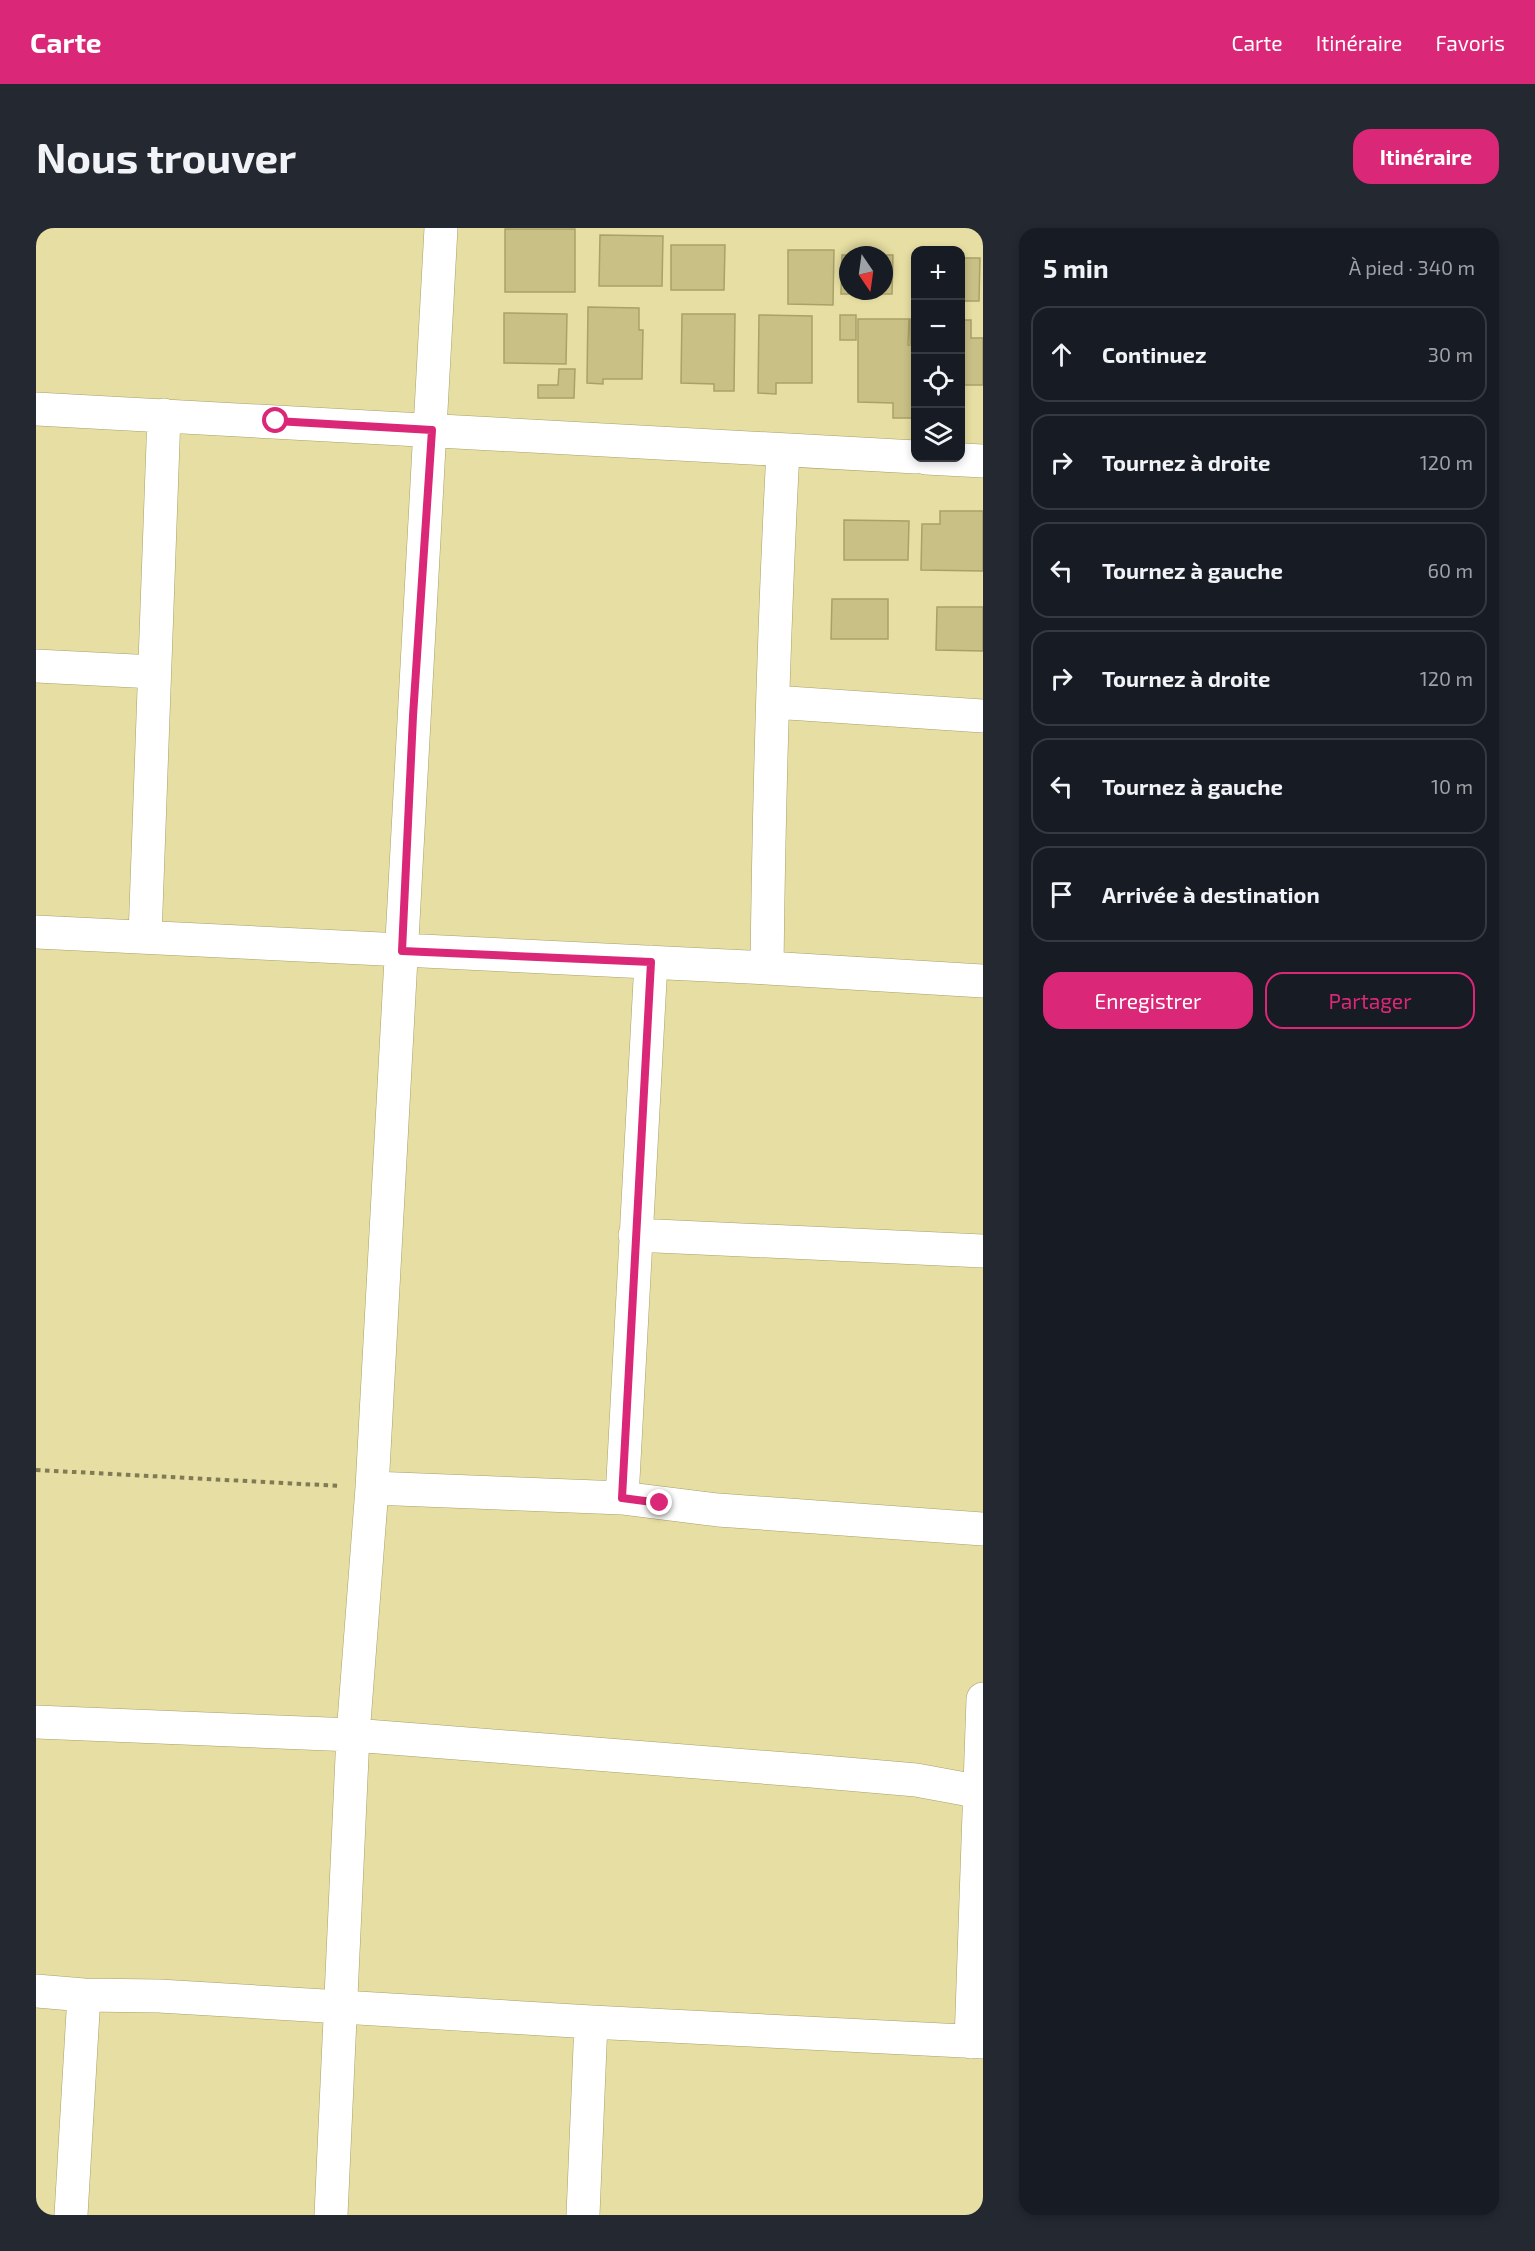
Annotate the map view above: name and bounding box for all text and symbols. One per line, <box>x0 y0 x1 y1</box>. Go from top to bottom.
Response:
text: Carte <box>30 25 102 59</box>
text: Carte <box>1231 30 1283 55</box>
text: Itinéraire <box>1316 30 1402 55</box>
text: Favoris <box>1435 30 1505 55</box>
button: Itinéraire <box>1353 129 1499 184</box>
text: Nous trouver <box>36 131 296 181</box>
north arrow <box>839 246 893 300</box>
map controls <box>911 246 965 462</box>
button: + <box>911 246 965 300</box>
text: 5 min <box>1043 252 1109 283</box>
text: À pied · 340 m <box>1349 255 1475 279</box>
button: − <box>911 300 965 354</box>
icon: ahead <box>1045 338 1078 371</box>
text: Continuez <box>1102 341 1206 367</box>
text: 30 m <box>1428 342 1473 366</box>
button: locate <box>911 354 965 408</box>
route start <box>262 407 288 433</box>
button: layers <box>911 408 965 462</box>
icon: right <box>1045 446 1078 479</box>
text: Tournez à droite <box>1102 449 1271 475</box>
text: 120 m <box>1420 450 1473 474</box>
icon: left <box>1045 554 1078 587</box>
text: Tournez à gauche <box>1102 557 1283 583</box>
text: 60 m <box>1428 558 1473 582</box>
icon: right <box>1045 662 1078 695</box>
text: Tournez à droite <box>1102 665 1271 691</box>
text: 120 m <box>1420 666 1473 690</box>
icon: left <box>1045 770 1078 803</box>
text: Tournez à gauche <box>1102 773 1283 799</box>
text: 10 m <box>1431 774 1473 798</box>
icon: arrive <box>1045 878 1078 911</box>
text: Arrivée à destination <box>1102 881 1320 907</box>
button: Enregistrer <box>1043 972 1253 1029</box>
button: Partager <box>1265 972 1475 1029</box>
route end <box>646 1489 672 1515</box>

